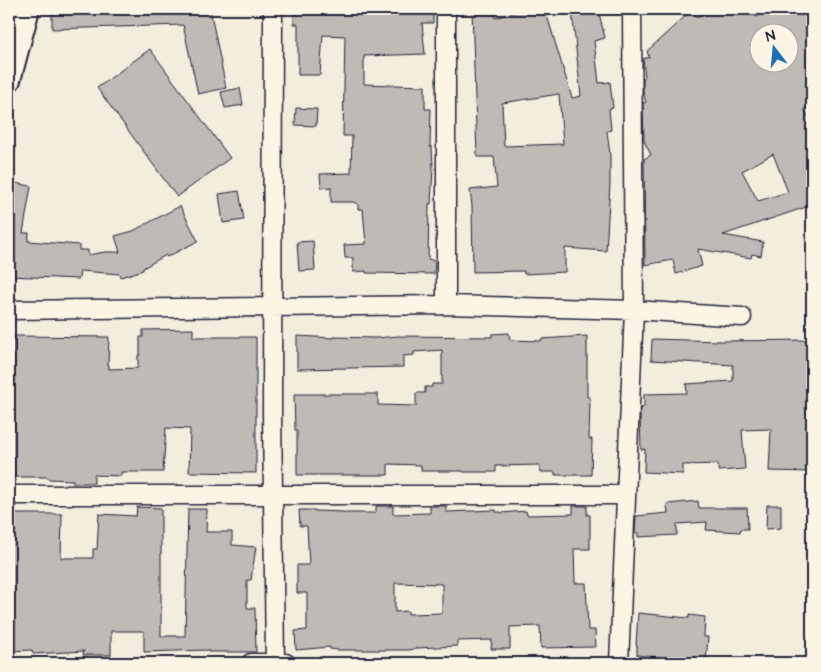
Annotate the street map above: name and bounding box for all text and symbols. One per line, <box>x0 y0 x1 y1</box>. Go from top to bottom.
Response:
north arrow <box>748 22 798 72</box>
text: N <box>764 26 778 47</box>

